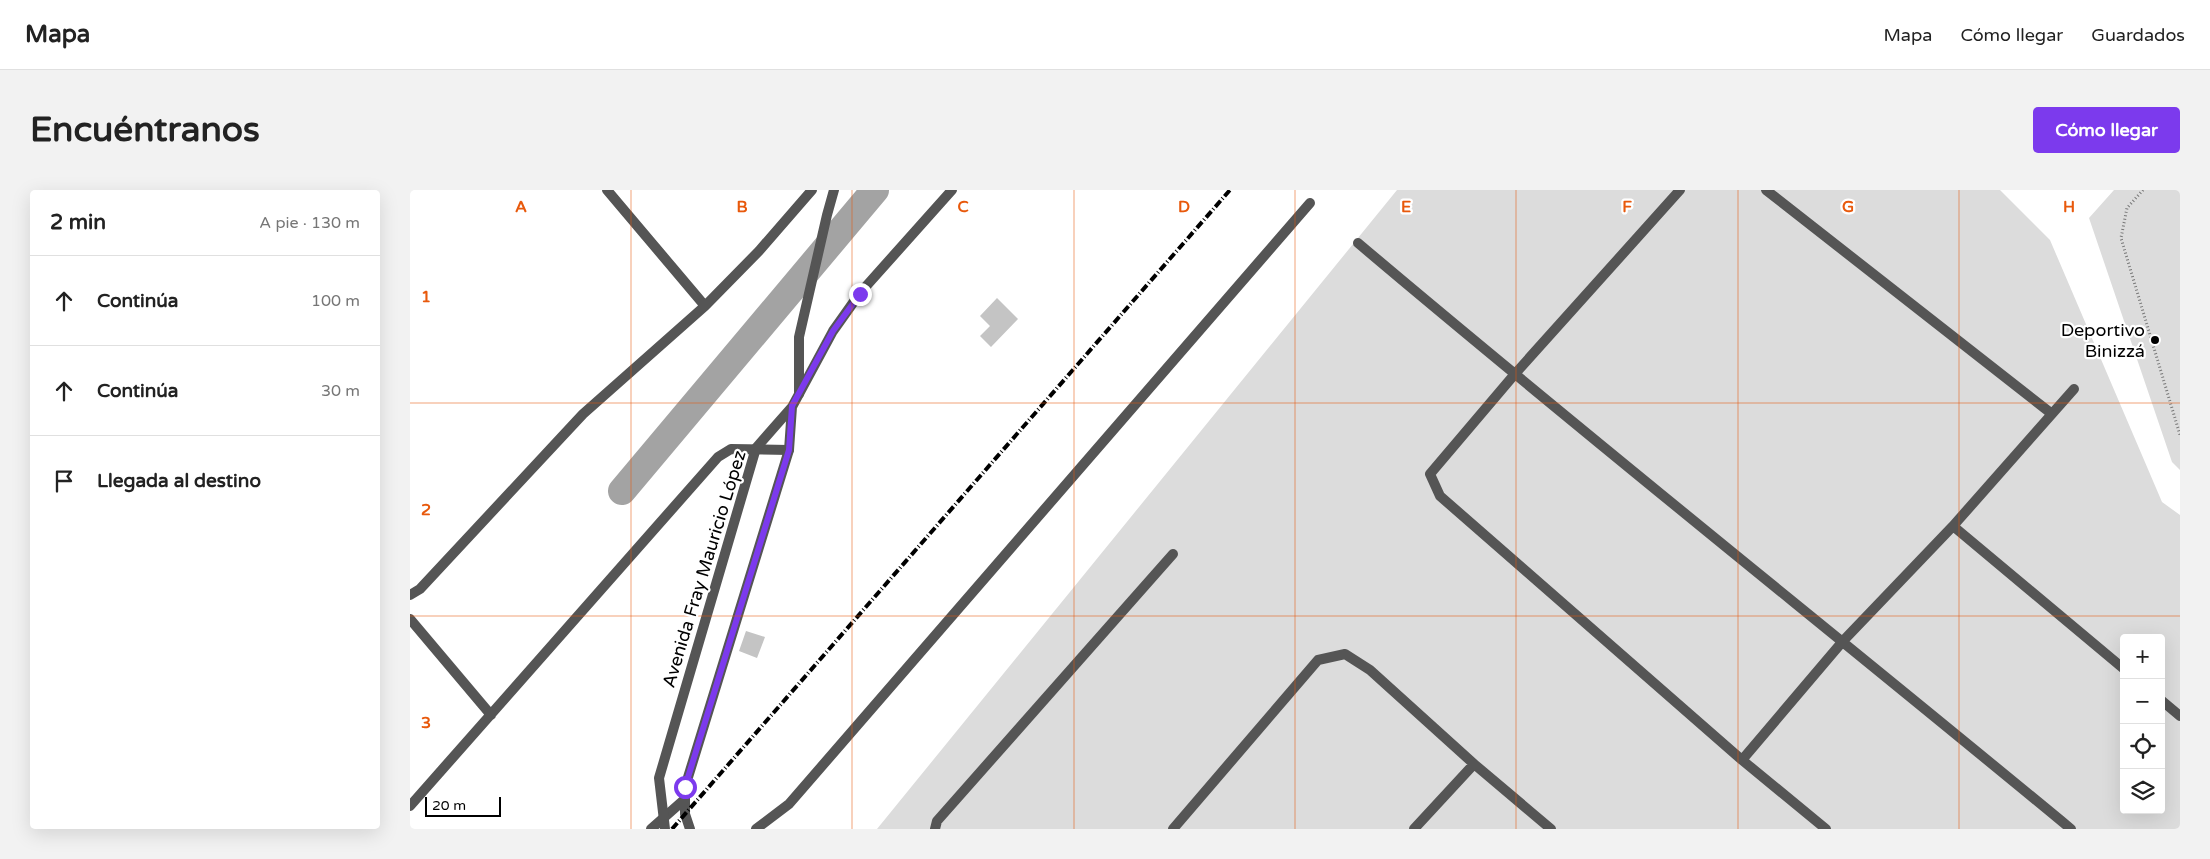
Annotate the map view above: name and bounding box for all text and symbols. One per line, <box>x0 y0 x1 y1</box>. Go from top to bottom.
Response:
text: Mapa <box>25 20 90 49</box>
text: Mapa <box>1883 24 1932 46</box>
text: Cómo llegar <box>1960 24 2063 46</box>
text: Guardados <box>2091 24 2185 46</box>
button: Cómo llegar <box>2033 107 2180 153</box>
text: Encuéntranos <box>30 109 260 151</box>
text: A <box>515 197 527 217</box>
text: B <box>736 197 748 217</box>
text: C <box>957 197 969 217</box>
text: D <box>1178 197 1190 217</box>
text: E <box>1401 197 1411 217</box>
text: F <box>1622 197 1632 217</box>
text: G <box>1842 197 1854 217</box>
text: H <box>2063 197 2075 217</box>
text: 2 min <box>50 210 106 235</box>
text: A pie · 130 m <box>259 213 360 233</box>
route end <box>849 283 872 306</box>
icon: ahead <box>50 287 78 315</box>
text: 1 <box>421 287 431 307</box>
text: Continúa <box>97 290 179 312</box>
text: 100 m <box>311 291 360 311</box>
place label: Deportivo Binizzá <box>2061 319 2145 362</box>
marker: Deportivo Binizzá <box>2149 334 2161 346</box>
icon: ahead <box>50 377 78 405</box>
text: Continúa <box>97 380 179 402</box>
text: 30 m <box>321 381 360 401</box>
street label: Avenida Fray Mauricio López <box>657 448 751 690</box>
icon: arrive <box>50 467 78 495</box>
text: Llegada al destino <box>97 470 261 492</box>
text: 2 <box>421 500 431 520</box>
map controls <box>2120 634 2165 814</box>
button: + <box>2120 634 2165 679</box>
button: − <box>2120 679 2165 724</box>
text: 3 <box>421 713 431 733</box>
button: locate <box>2120 724 2165 769</box>
button: layers <box>2120 769 2165 814</box>
route start <box>674 776 697 799</box>
scale bar <box>425 794 501 817</box>
text: 20 m <box>432 797 466 814</box>

